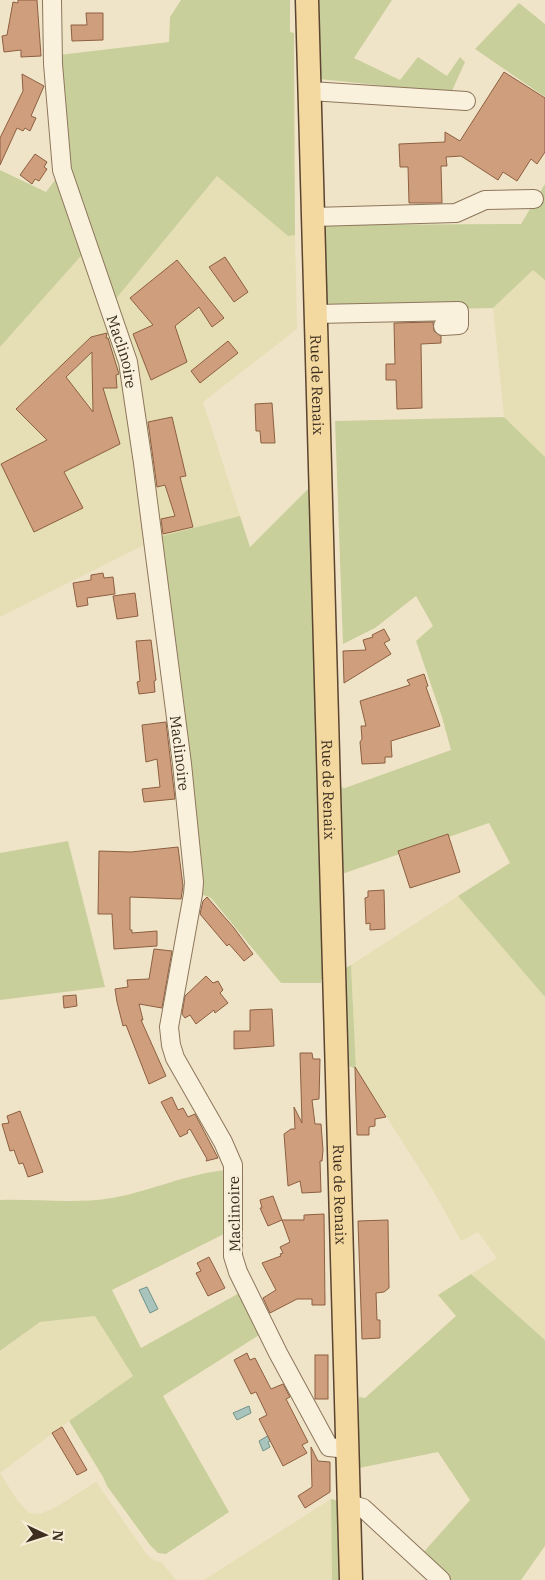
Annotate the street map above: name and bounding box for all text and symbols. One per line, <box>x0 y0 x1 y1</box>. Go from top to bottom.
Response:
street label: Maclinoire <box>103 312 141 390</box>
street label: Rue de Renaix <box>307 334 329 435</box>
street label: Maclinoire <box>166 714 194 792</box>
street label: Rue de Renaix <box>318 739 340 840</box>
street label: Rue de Renaix <box>329 1144 351 1245</box>
street label: Maclinoire <box>224 1176 244 1252</box>
north arrow <box>20 1510 70 1560</box>
text: N <box>49 1530 67 1542</box>

